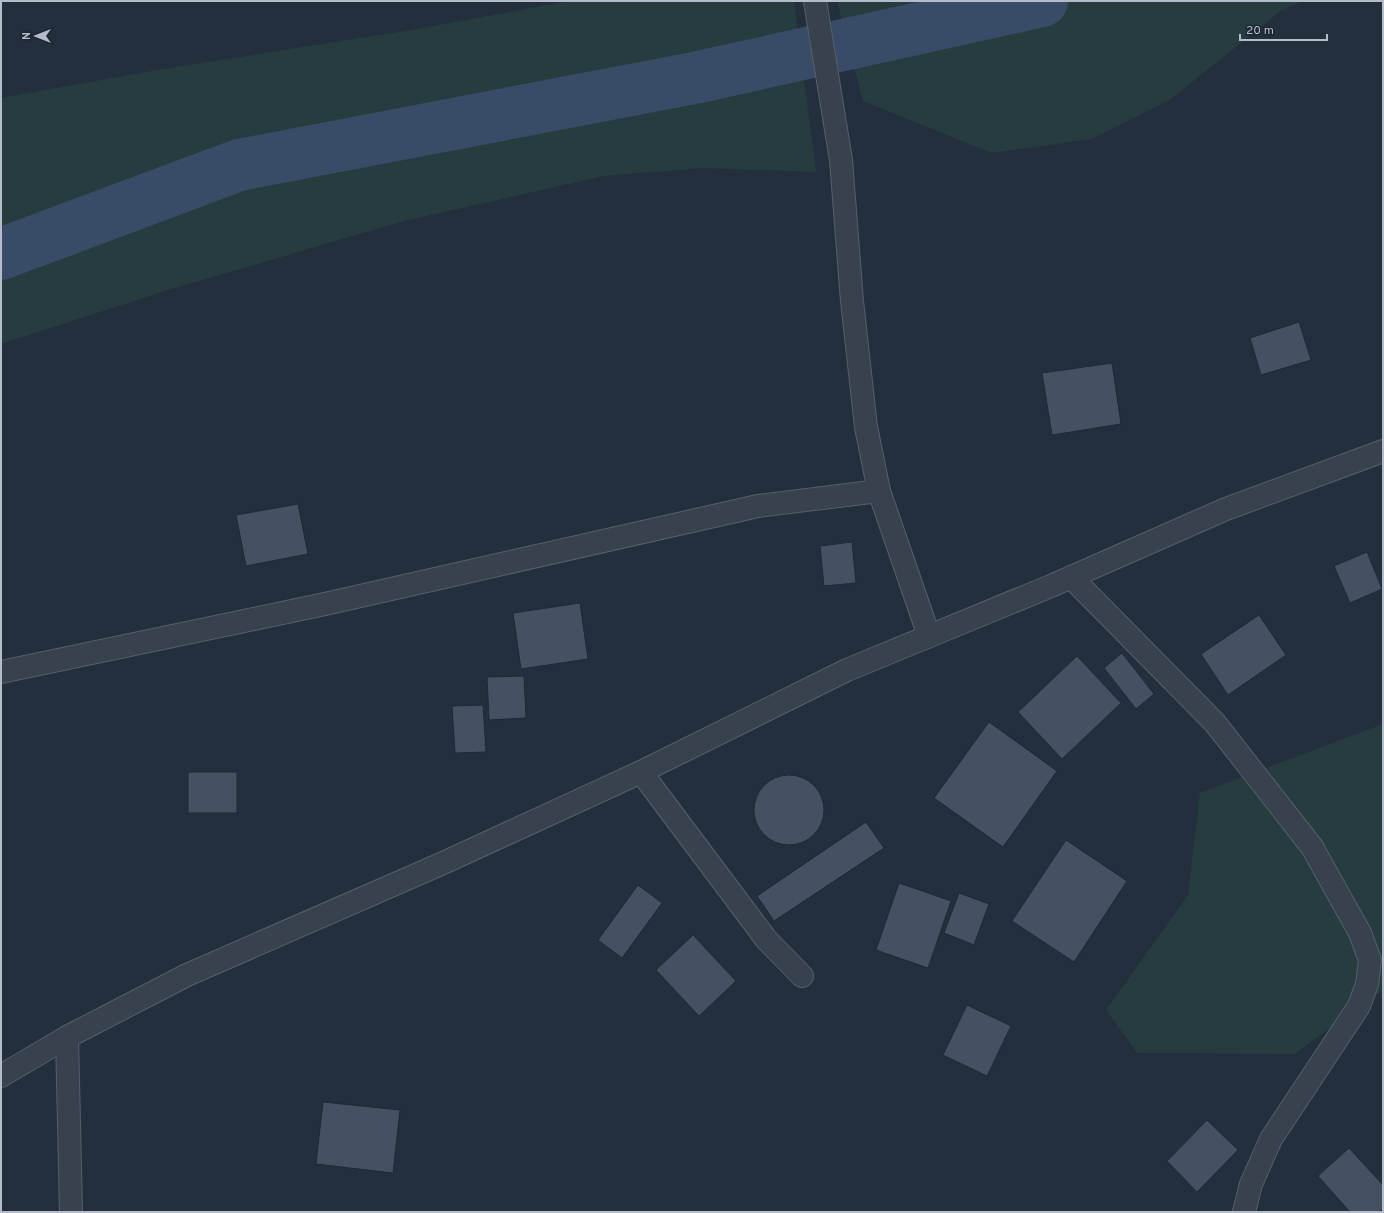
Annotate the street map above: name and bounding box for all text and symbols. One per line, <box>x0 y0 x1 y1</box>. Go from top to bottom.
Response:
north arrow <box>16 16 56 56</box>
scale bar <box>1240 16 1327 42</box>
text: 20 m <box>1246 23 1274 39</box>
text: N <box>20 32 34 40</box>

